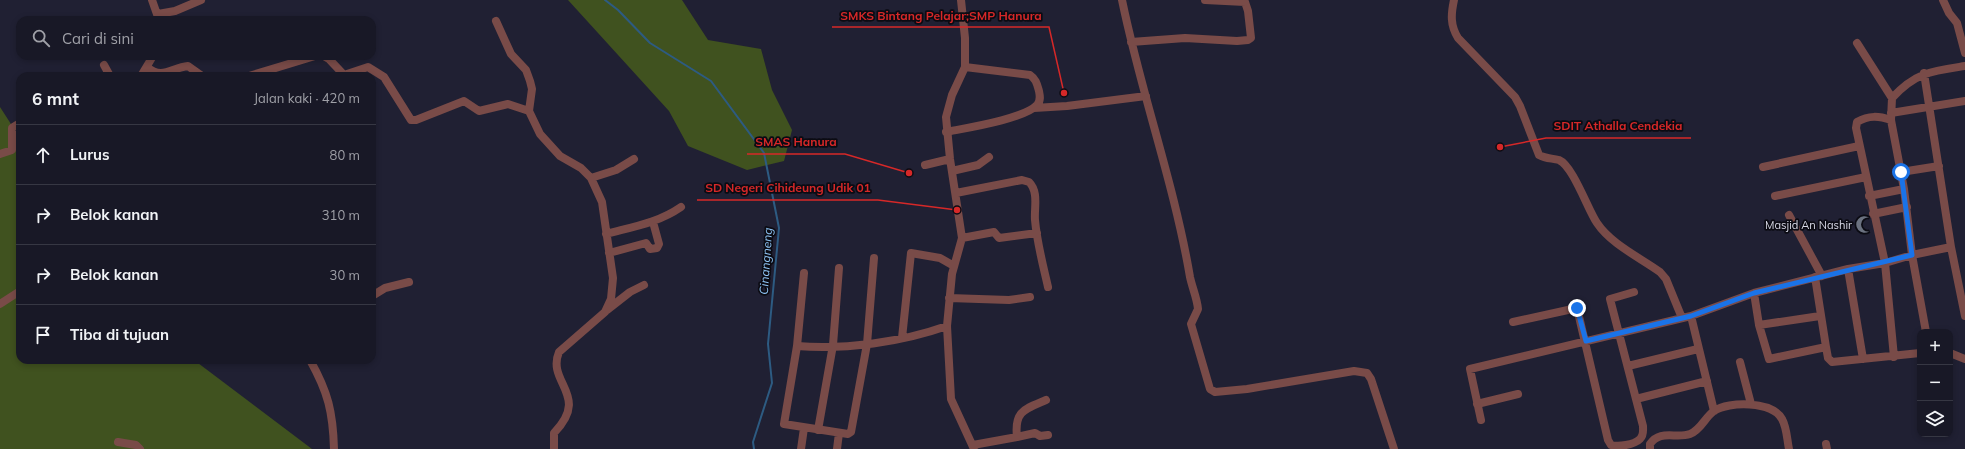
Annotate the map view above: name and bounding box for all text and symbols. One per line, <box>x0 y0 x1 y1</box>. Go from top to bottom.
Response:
callout: SMKS Bintang Pelajar;SMP Hanura <box>832 3 1049 27</box>
text: SMKS Bintang Pelajar;SMP Hanura <box>840 8 1042 23</box>
search box <box>16 16 376 60</box>
icon: search <box>30 27 52 49</box>
text: Cari di sini <box>62 29 134 48</box>
text: 6 mnt <box>32 88 79 109</box>
text: Jalan kaki · 420 m <box>254 90 360 106</box>
callout: SDIT Athalla Cendekia <box>1546 114 1691 138</box>
text: SDIT Athalla Cendekia <box>1554 118 1682 133</box>
callout: SMAS Hanura <box>747 130 845 154</box>
text: SMAS Hanura <box>755 134 837 149</box>
icon: ahead <box>32 144 54 166</box>
text: Lurus <box>70 145 110 164</box>
text: 80 m <box>330 147 360 163</box>
route start <box>1892 163 1910 181</box>
callout: SD Negeri Cihideung Udik 01 <box>697 176 878 200</box>
text: SD Negeri Cihideung Udik 01 <box>705 180 871 195</box>
icon: right <box>32 204 54 226</box>
text: Belok kanan <box>70 205 159 224</box>
text: 310 m <box>322 207 360 223</box>
mosque icon: Masjid An Nashir <box>1855 215 1875 235</box>
place label: Masjid An Nashir <box>1765 218 1852 232</box>
water label: Cinangneng <box>756 227 775 295</box>
icon: right <box>32 264 54 286</box>
text: Belok kanan <box>70 265 159 284</box>
text: 30 m <box>330 267 360 283</box>
route end <box>1568 299 1586 317</box>
icon: arrive <box>32 324 54 346</box>
text: Tiba di tujuan <box>70 325 169 344</box>
map controls <box>1917 329 1953 437</box>
button: + <box>1917 329 1953 365</box>
button: − <box>1917 365 1953 401</box>
button: layers <box>1917 401 1953 437</box>

